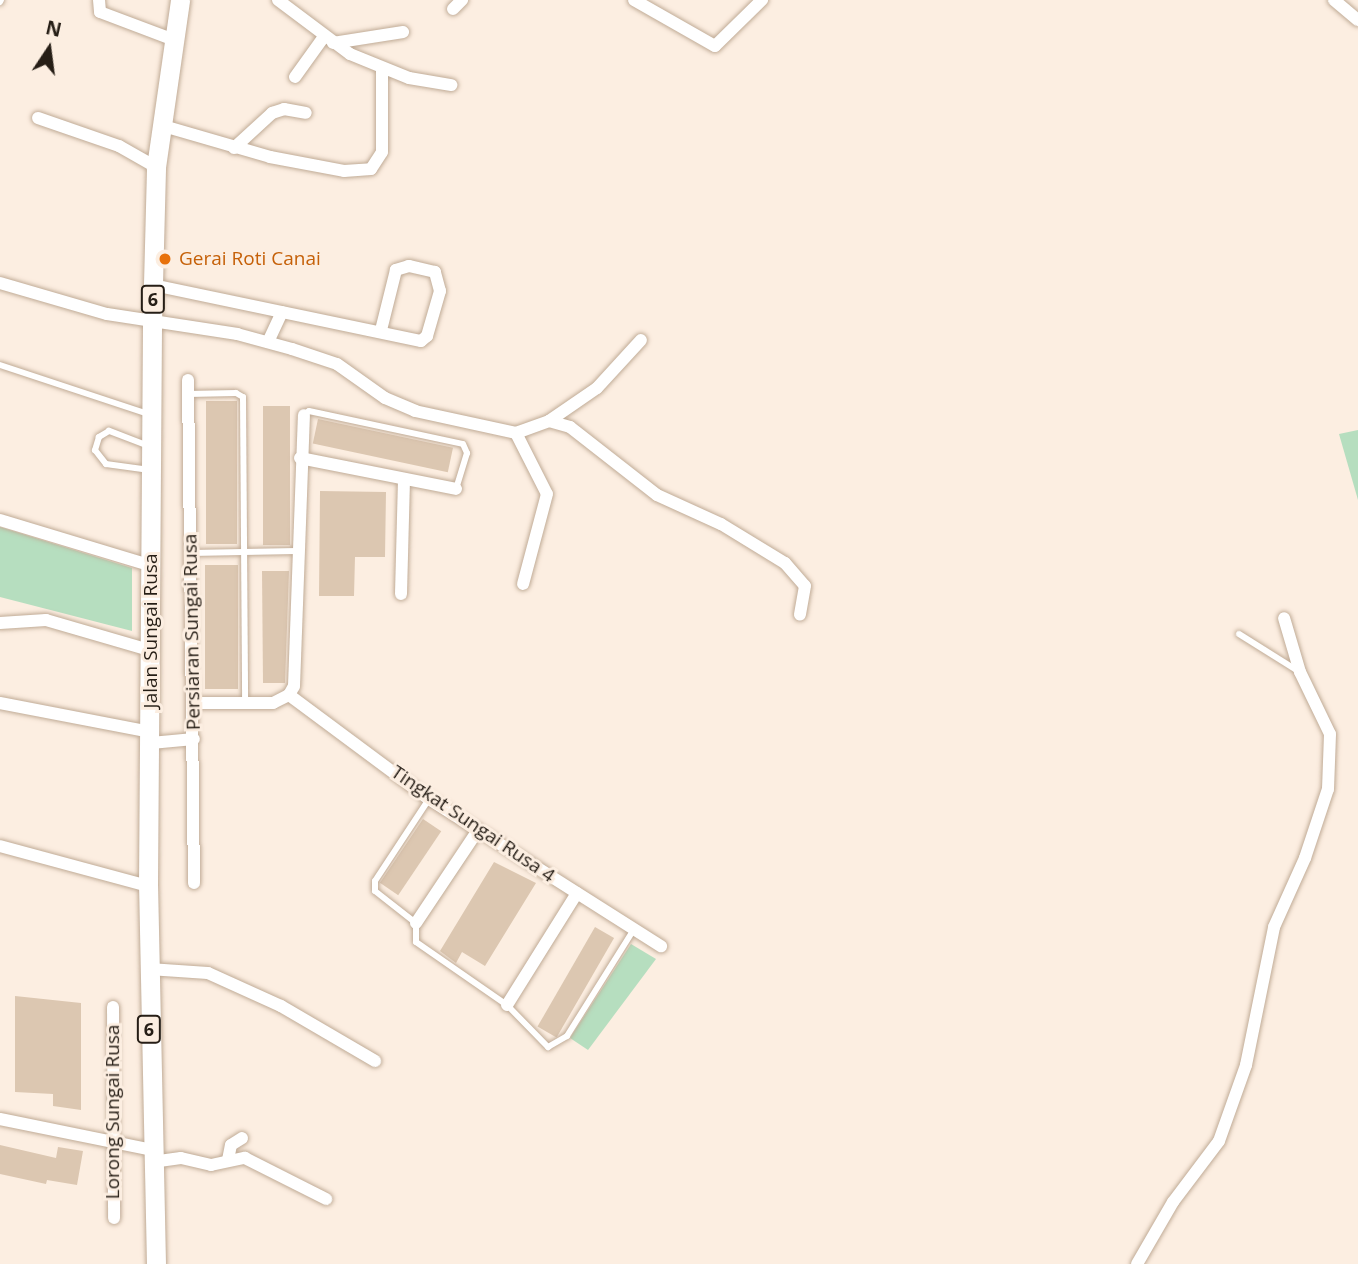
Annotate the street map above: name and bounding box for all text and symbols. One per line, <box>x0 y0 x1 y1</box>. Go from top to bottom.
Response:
north arrow <box>14 14 84 84</box>
text: N <box>43 14 64 43</box>
place label: Gerai Roti Canai <box>179 248 321 270</box>
marker: Gerai Roti Canai <box>157 251 173 267</box>
road number: 6 <box>141 284 165 314</box>
street label: Persiaran Sungai Rusa <box>179 534 205 730</box>
street label: Jalan Sungai Rusa <box>140 554 162 708</box>
street label: Tingkat Sungai Rusa 4 <box>387 761 559 887</box>
road number: 6 <box>137 1014 161 1044</box>
street label: Lorong Sungai Rusa <box>102 1025 124 1199</box>

